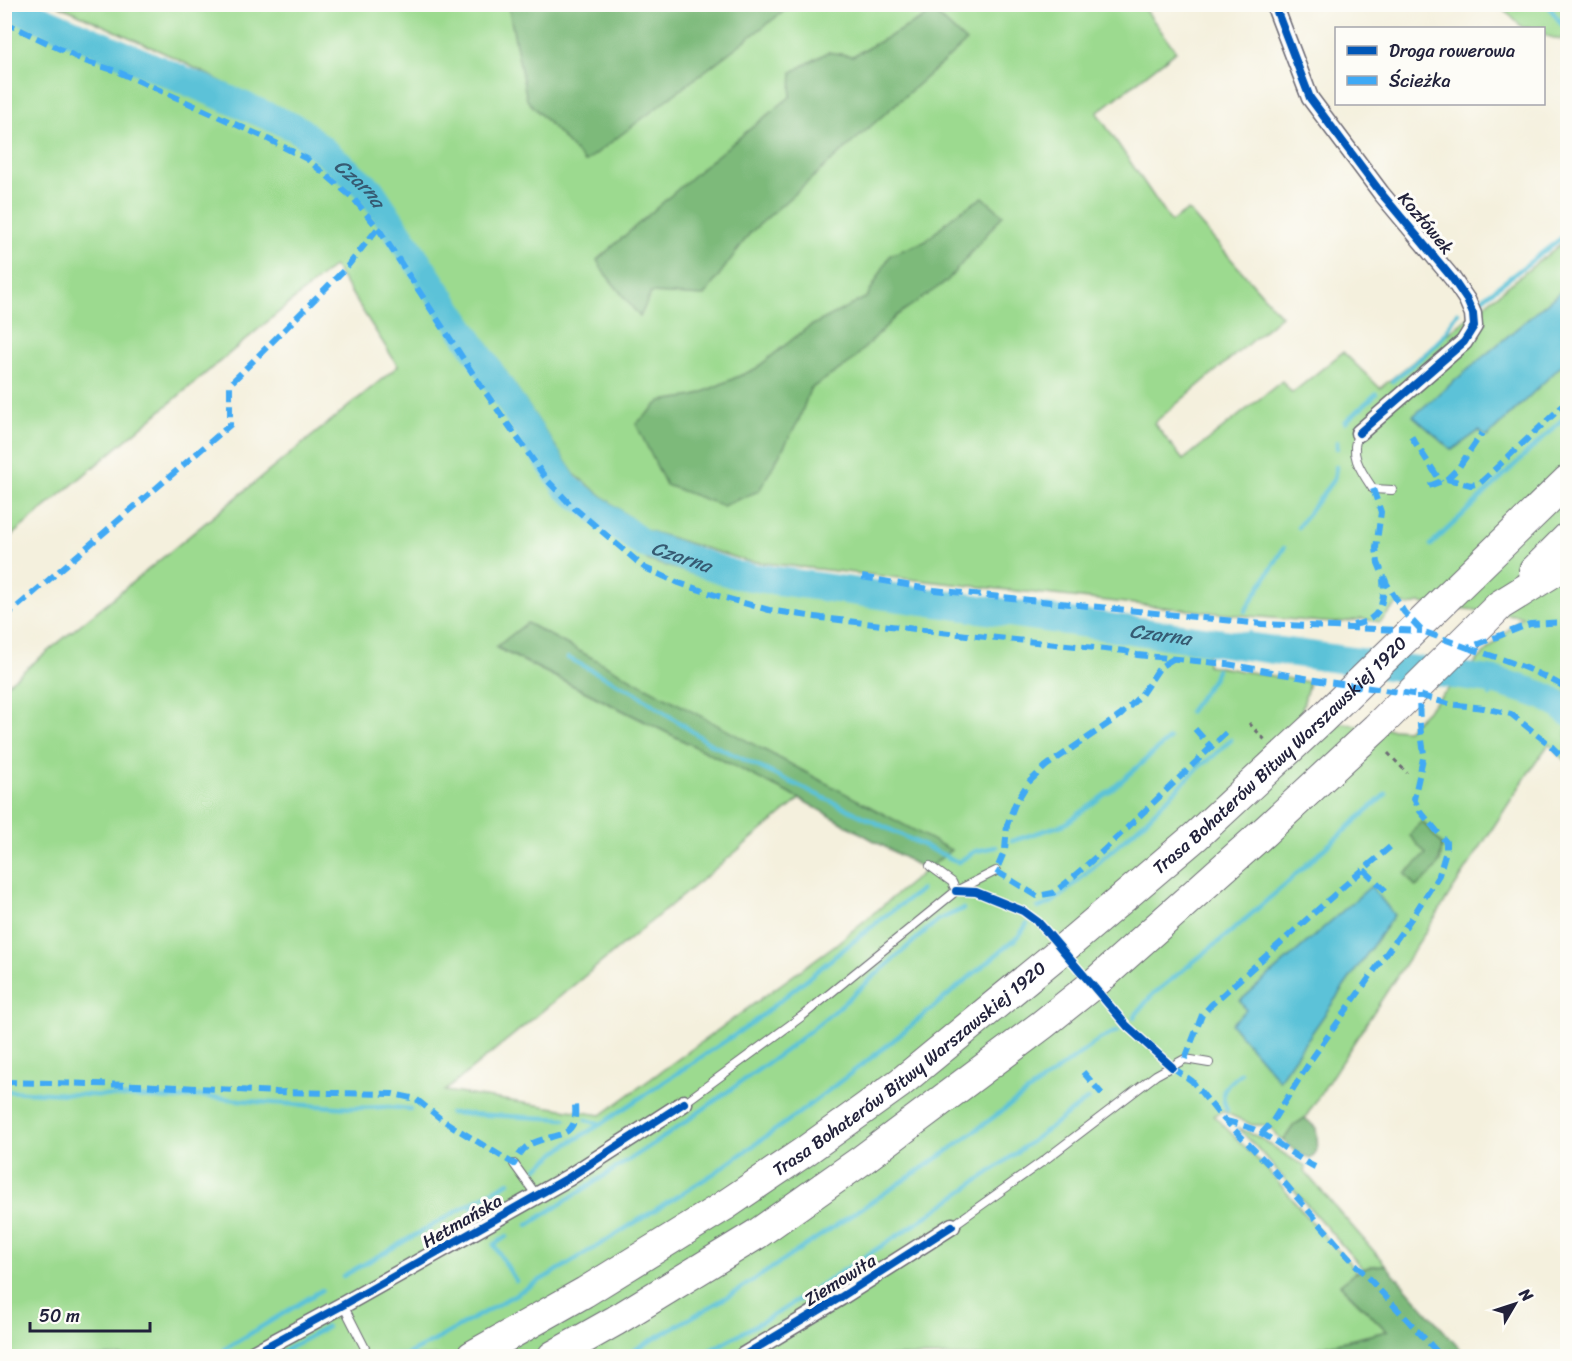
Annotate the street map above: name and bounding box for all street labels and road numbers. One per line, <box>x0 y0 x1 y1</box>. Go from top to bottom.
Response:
street label: Kozłówek <box>1390 184 1462 262</box>
street label: Trasa Bohaterów Bitwy Warszawskiej 1920 <box>1145 628 1415 883</box>
street label: Trasa Bohaterów Bitwy Warszawskiej 1920 <box>766 953 1054 1185</box>
street label: Hetmańska <box>416 1185 508 1257</box>
street label: Ziemowita <box>797 1245 883 1315</box>

